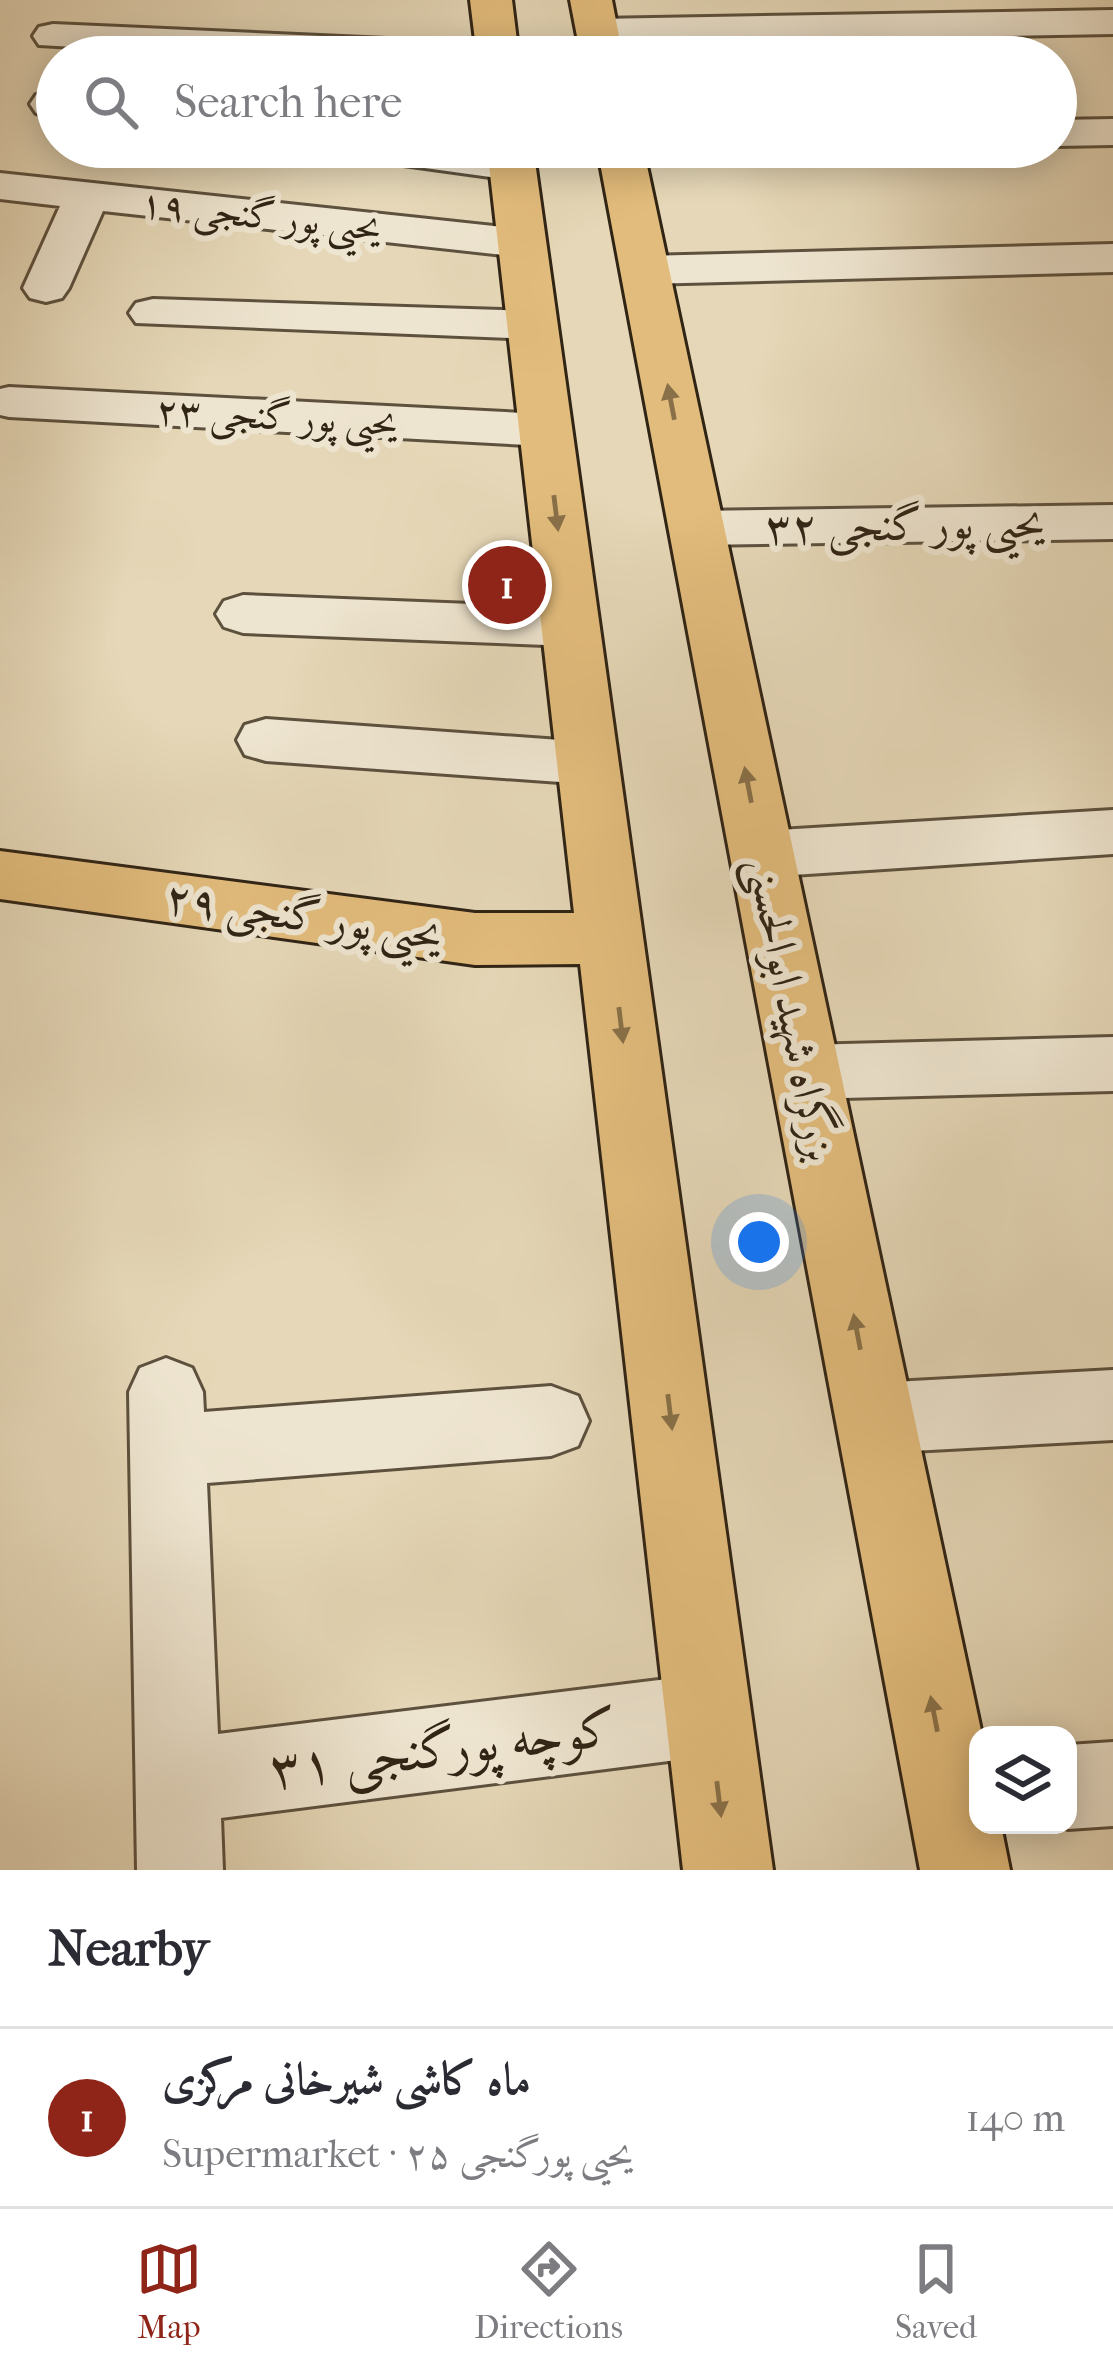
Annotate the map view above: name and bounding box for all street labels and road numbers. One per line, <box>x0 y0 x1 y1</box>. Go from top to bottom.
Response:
street label: یحیی پور گنجی ۱۹ <box>137 179 384 260</box>
street label: یحیی پور گنجی ۲۳ <box>154 387 399 454</box>
street label: یحیی پور گنجی ۳۲ <box>765 496 1046 564</box>
street label: بزرگراه شهید ابوالحسنی <box>732 852 850 1166</box>
street label: یحیی پور گنجی ۲۹ <box>160 870 447 972</box>
street label: کوچه پورگنجی ۳۱ <box>266 1695 621 1807</box>

